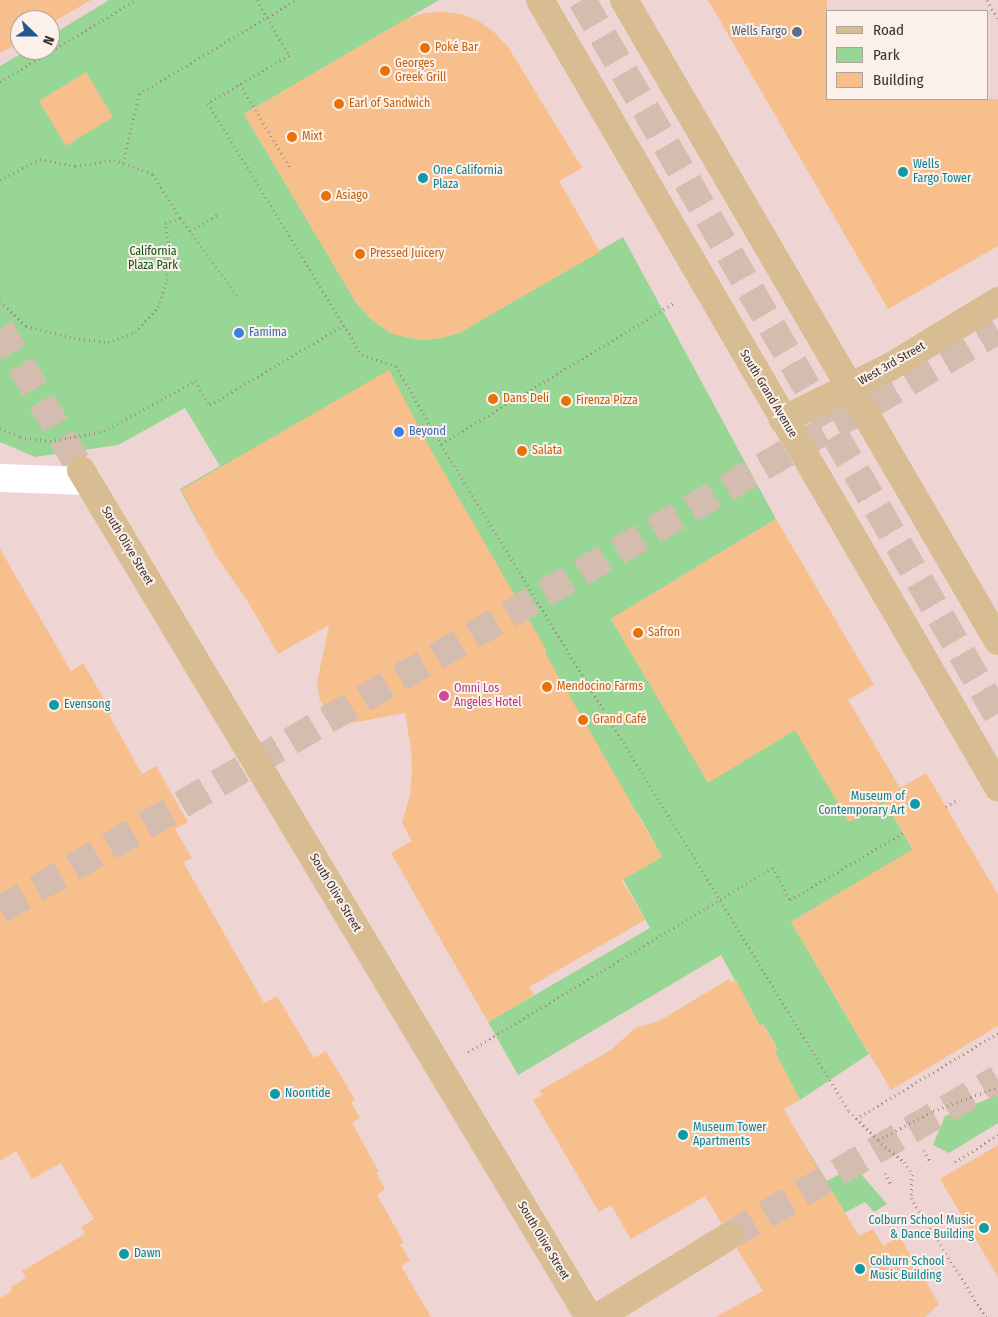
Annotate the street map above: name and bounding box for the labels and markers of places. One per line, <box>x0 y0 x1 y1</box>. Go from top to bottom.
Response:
place label: Wells Fargo <box>732 25 787 39</box>
marker: Wells Fargo <box>791 26 803 38</box>
place label: Poké Bar <box>435 41 478 55</box>
marker: Poké Bar <box>419 42 431 54</box>
place label: Georges Greek Grill <box>395 57 446 85</box>
marker: Georges Greek Grill <box>379 65 391 77</box>
place label: Earl of Sandwich <box>349 97 430 111</box>
marker: Earl of Sandwich <box>333 98 345 110</box>
place label: Mixt <box>302 130 323 144</box>
marker: Mixt <box>286 131 298 143</box>
place label: Wells Fargo Tower <box>913 158 971 186</box>
place label: One California Plaza <box>433 164 503 192</box>
marker: Wells Fargo Tower <box>897 166 909 178</box>
marker: One California Plaza <box>417 172 429 184</box>
place label: Asiago <box>336 189 368 203</box>
marker: Asiago <box>320 190 332 202</box>
place label: Pressed Juicery <box>370 247 444 261</box>
marker: Pressed Juicery <box>354 248 366 260</box>
place label: Famima <box>249 326 287 340</box>
marker: Famima <box>233 327 245 339</box>
place label: Dans Deli <box>503 392 549 406</box>
marker: Dans Deli <box>487 393 499 405</box>
place label: Firenza Pizza <box>576 394 638 408</box>
marker: Firenza Pizza <box>560 395 572 407</box>
place label: Beyond <box>409 425 446 439</box>
marker: Beyond <box>393 426 405 438</box>
place label: Salata <box>532 444 562 458</box>
marker: Salata <box>516 445 528 457</box>
place label: Safron <box>648 626 680 640</box>
marker: Safron <box>632 627 644 639</box>
place label: Mendocino Farms <box>557 680 643 694</box>
marker: Mendocino Farms <box>541 681 553 693</box>
place label: Omni Los Angeles Hotel <box>454 682 521 710</box>
marker: Omni Los Angeles Hotel <box>438 690 450 702</box>
place label: Evensong <box>64 698 110 712</box>
marker: Evensong <box>48 699 60 711</box>
place label: Grand Café <box>593 713 646 727</box>
marker: Grand Café <box>577 714 589 726</box>
place label: Museum of Contemporary Art <box>818 790 905 818</box>
marker: Museum of Contemporary Art <box>909 798 921 810</box>
place label: Noontide <box>285 1087 331 1101</box>
marker: Noontide <box>269 1088 281 1100</box>
place label: Museum Tower Apartments <box>693 1121 766 1149</box>
marker: Museum Tower Apartments <box>677 1129 689 1141</box>
place label: Colburn School Music & Dance Building <box>869 1214 974 1242</box>
marker: Colburn School Music & Dance Building <box>978 1222 990 1234</box>
place label: Dawn <box>134 1247 161 1261</box>
marker: Dawn <box>118 1248 130 1260</box>
place label: Colburn School Music Building <box>870 1255 945 1283</box>
marker: Colburn School Music Building <box>854 1263 866 1275</box>

